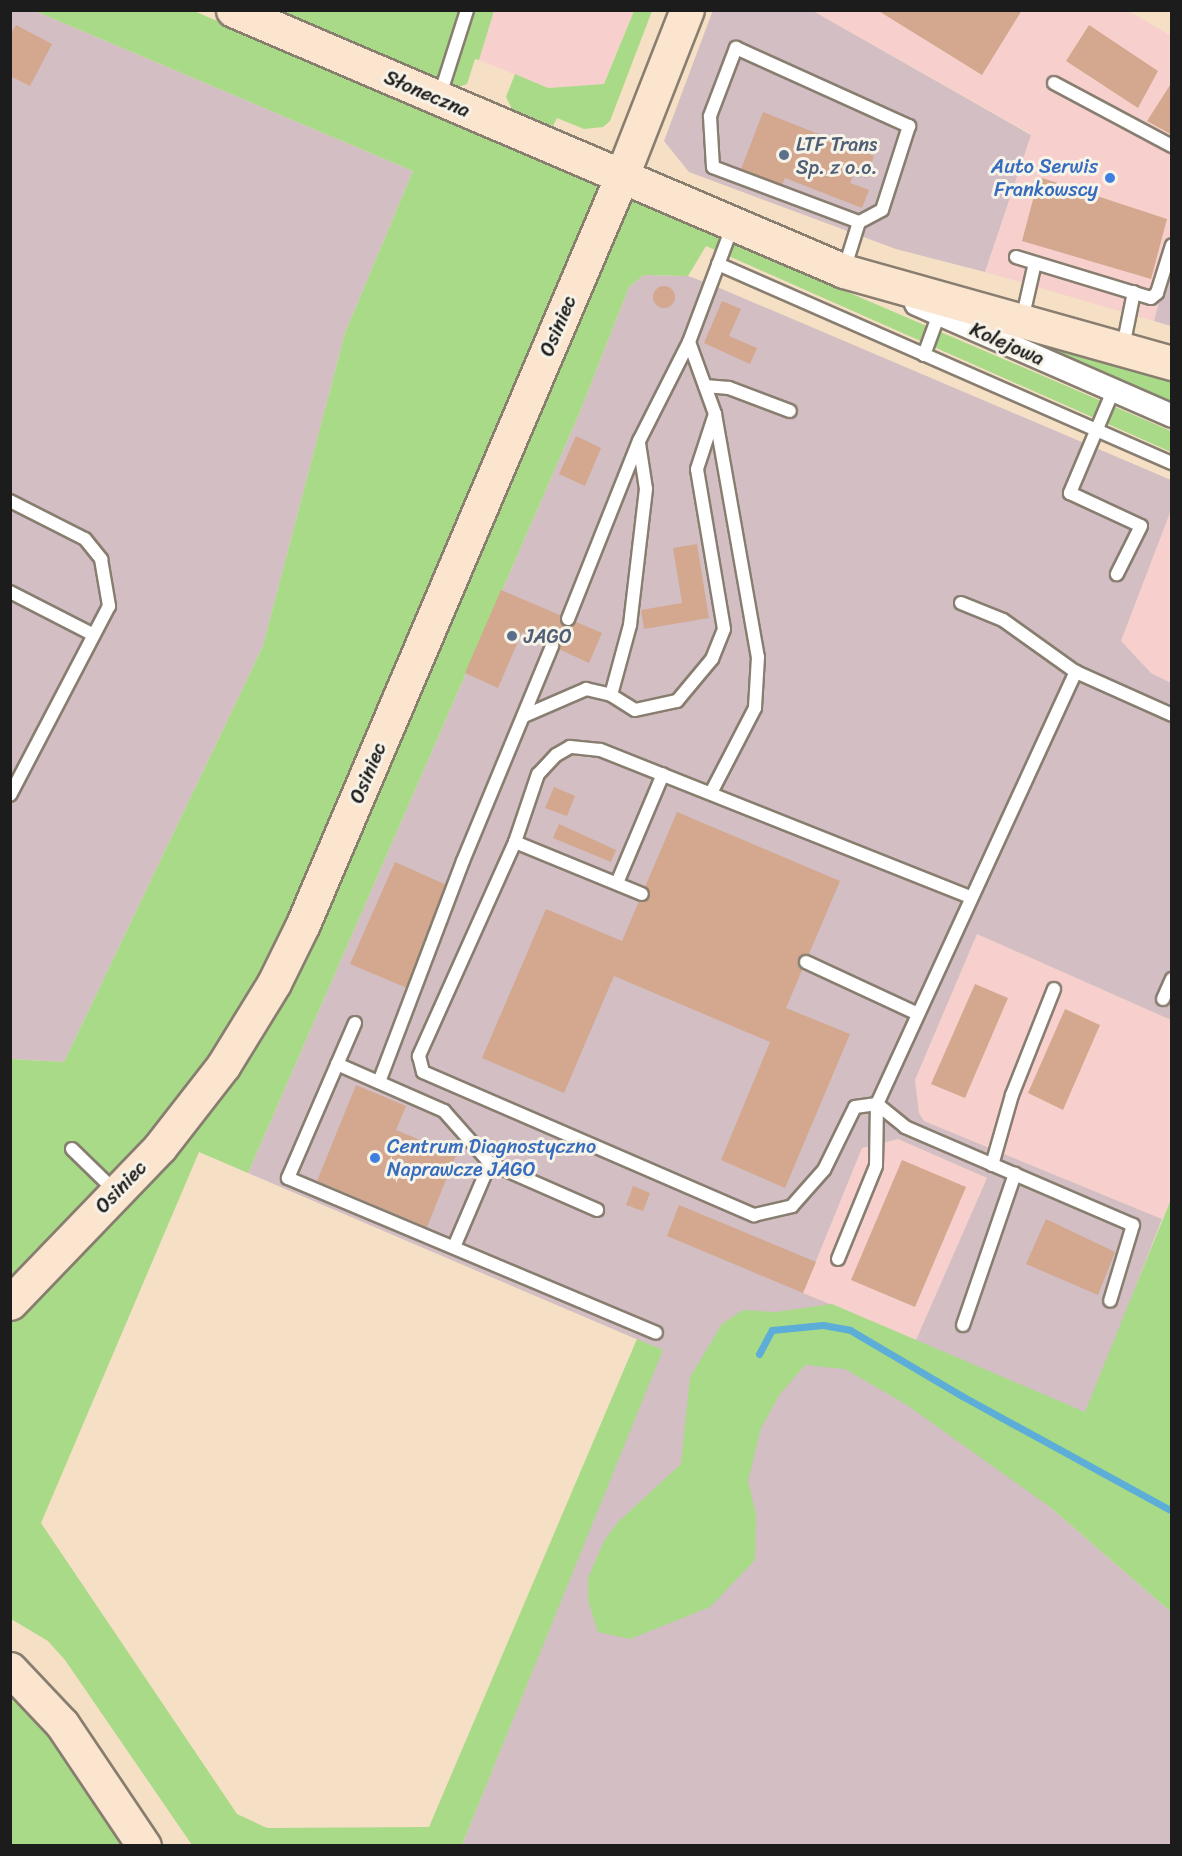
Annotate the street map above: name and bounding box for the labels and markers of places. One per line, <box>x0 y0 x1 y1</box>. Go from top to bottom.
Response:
place label: LTF Trans Sp. z o.o. <box>796 132 877 179</box>
marker: LTF Trans Sp. z o.o. <box>777 148 791 162</box>
place label: Auto Serwis Frankowscy <box>991 154 1098 201</box>
marker: Auto Serwis Frankowscy <box>1103 171 1117 185</box>
place label: JAGO <box>524 624 572 648</box>
marker: JAGO <box>505 629 519 643</box>
place label: Centrum Diagnostyczno Naprawcze JAGO <box>387 1134 595 1181</box>
marker: Centrum Diagnostyczno Naprawcze JAGO <box>368 1151 382 1165</box>

